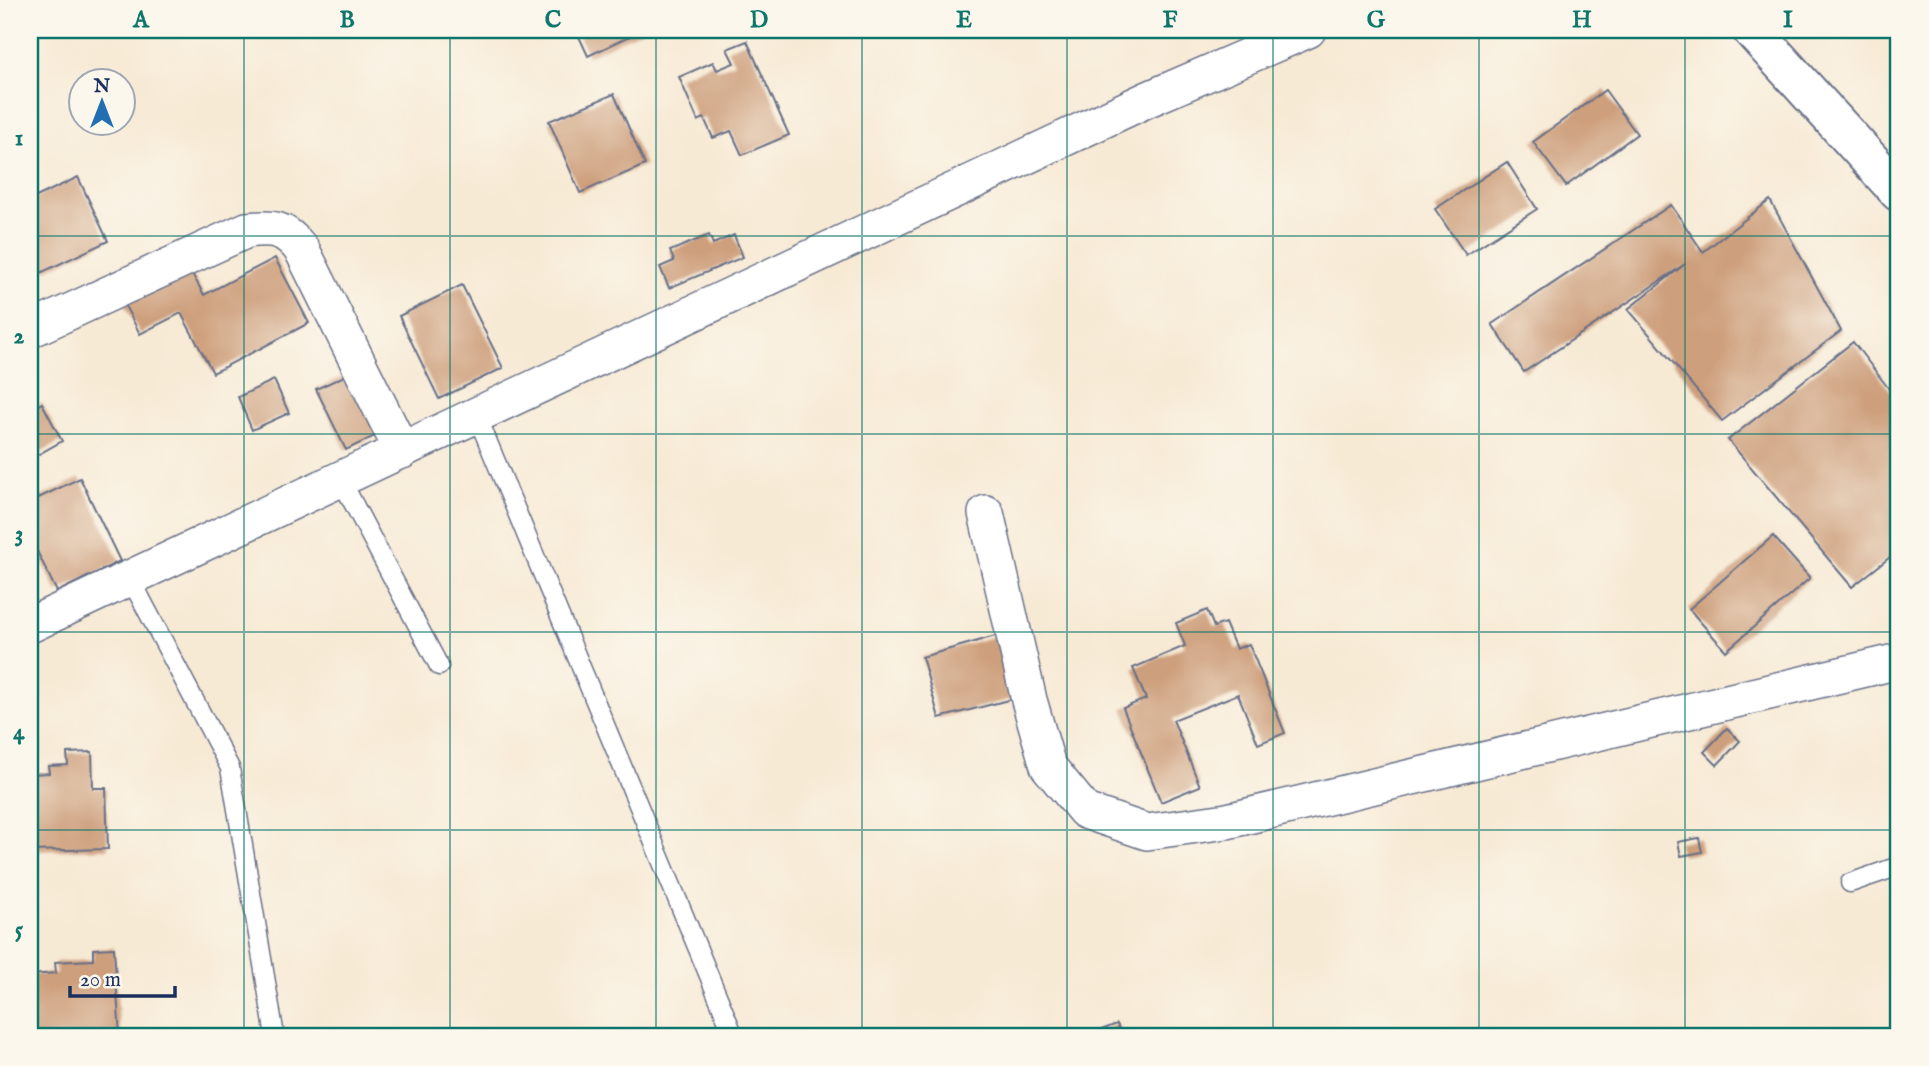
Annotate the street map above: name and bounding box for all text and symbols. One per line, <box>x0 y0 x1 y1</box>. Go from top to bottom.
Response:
text: A <box>132 6 150 35</box>
text: B <box>339 6 355 35</box>
text: C <box>545 6 562 35</box>
text: D <box>750 6 768 35</box>
text: E <box>956 6 972 35</box>
text: F <box>1163 6 1178 35</box>
text: G <box>1367 6 1386 35</box>
text: H <box>1572 6 1592 35</box>
text: I <box>1783 6 1793 35</box>
north arrow <box>66 66 136 136</box>
text: N <box>93 75 111 99</box>
text: 1 <box>15 124 23 153</box>
text: 2 <box>14 322 25 351</box>
text: 3 <box>15 520 23 549</box>
text: 4 <box>13 718 25 747</box>
text: 5 <box>15 916 24 945</box>
scale bar <box>70 954 175 998</box>
text: 20 m <box>80 967 121 994</box>

